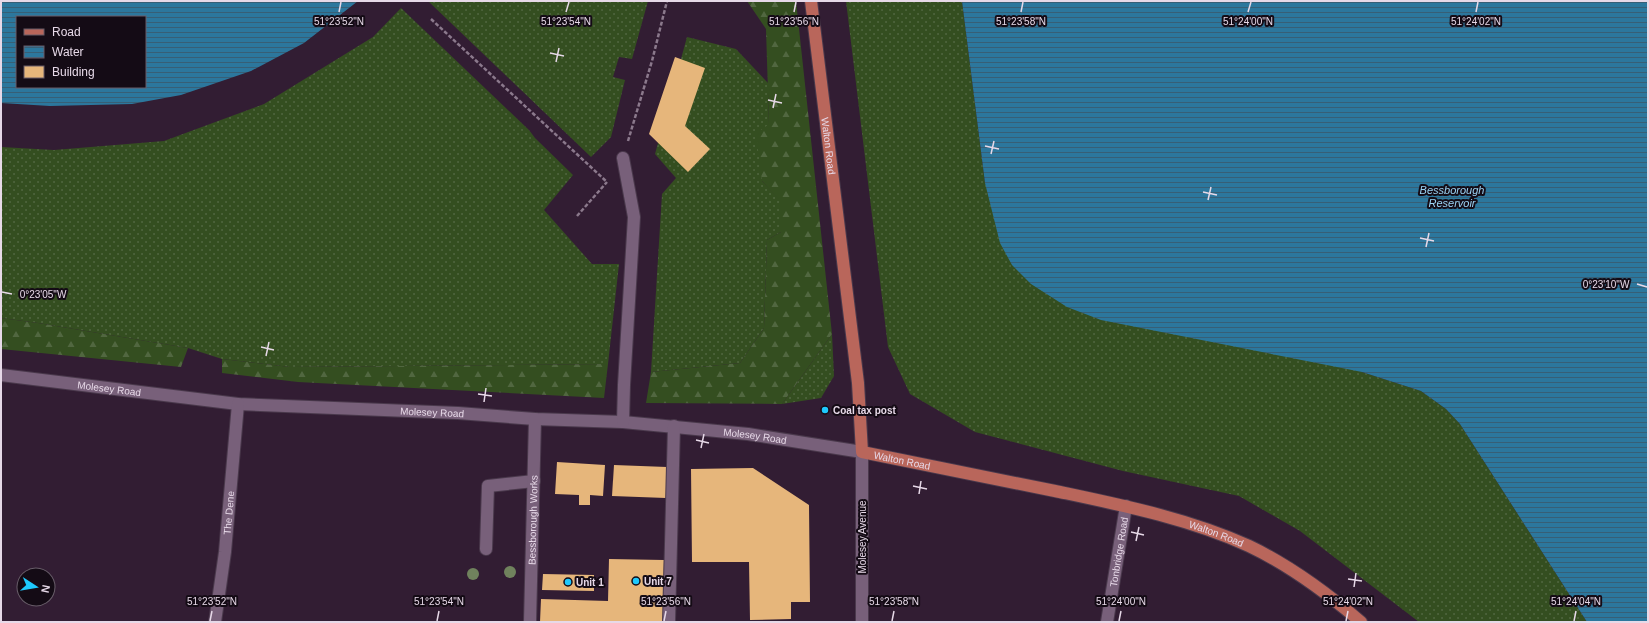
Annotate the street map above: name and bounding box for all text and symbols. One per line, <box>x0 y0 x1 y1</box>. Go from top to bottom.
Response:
legend <box>16 16 146 88</box>
text: 51°23'52"N <box>314 16 364 27</box>
text: 51°23'54"N <box>541 16 591 27</box>
text: 51°23'56"N <box>769 16 819 27</box>
text: 51°23'58"N <box>996 16 1046 27</box>
text: 51°24'00"N <box>1223 16 1273 27</box>
text: 51°24'02"N <box>1451 16 1501 27</box>
text: Road <box>52 25 81 39</box>
text: Water <box>52 45 84 59</box>
text: Building <box>52 65 95 79</box>
street label: Walton Road <box>820 117 838 175</box>
water label: Bessborough Reservoir <box>1420 184 1484 209</box>
text: 0°23'10"W <box>1583 279 1630 290</box>
text: 0°23'05"W <box>20 289 67 300</box>
street label: Molesey Road <box>77 379 142 398</box>
street label: Molesey Road <box>400 405 464 419</box>
marker: Coal tax post <box>820 405 830 415</box>
place label: Coal tax post <box>833 405 896 416</box>
street label: Molesey Road <box>723 426 788 446</box>
street label: Walton Road <box>873 449 931 471</box>
street label: Bessborough Works <box>526 475 539 565</box>
street label: The Dene <box>221 490 236 535</box>
street label: Molesey Avenue <box>857 500 868 574</box>
street label: Tonbridge Road <box>1107 516 1130 588</box>
street label: Walton Road <box>1188 518 1245 549</box>
north arrow <box>16 567 56 607</box>
marker: Unit 7 <box>631 576 641 586</box>
place label: Unit 7 <box>644 576 672 587</box>
marker: Unit 1 <box>563 577 573 587</box>
place label: Unit 1 <box>576 577 604 588</box>
text: N <box>39 584 52 594</box>
text: 51°23'52"N <box>187 596 237 607</box>
text: 51°23'54"N <box>414 596 464 607</box>
text: 51°23'56"N <box>641 596 691 607</box>
text: 51°23'58"N <box>869 596 919 607</box>
text: 51°24'00"N <box>1096 596 1146 607</box>
text: 51°24'02"N <box>1323 596 1373 607</box>
text: 51°24'04"N <box>1551 596 1601 607</box>

